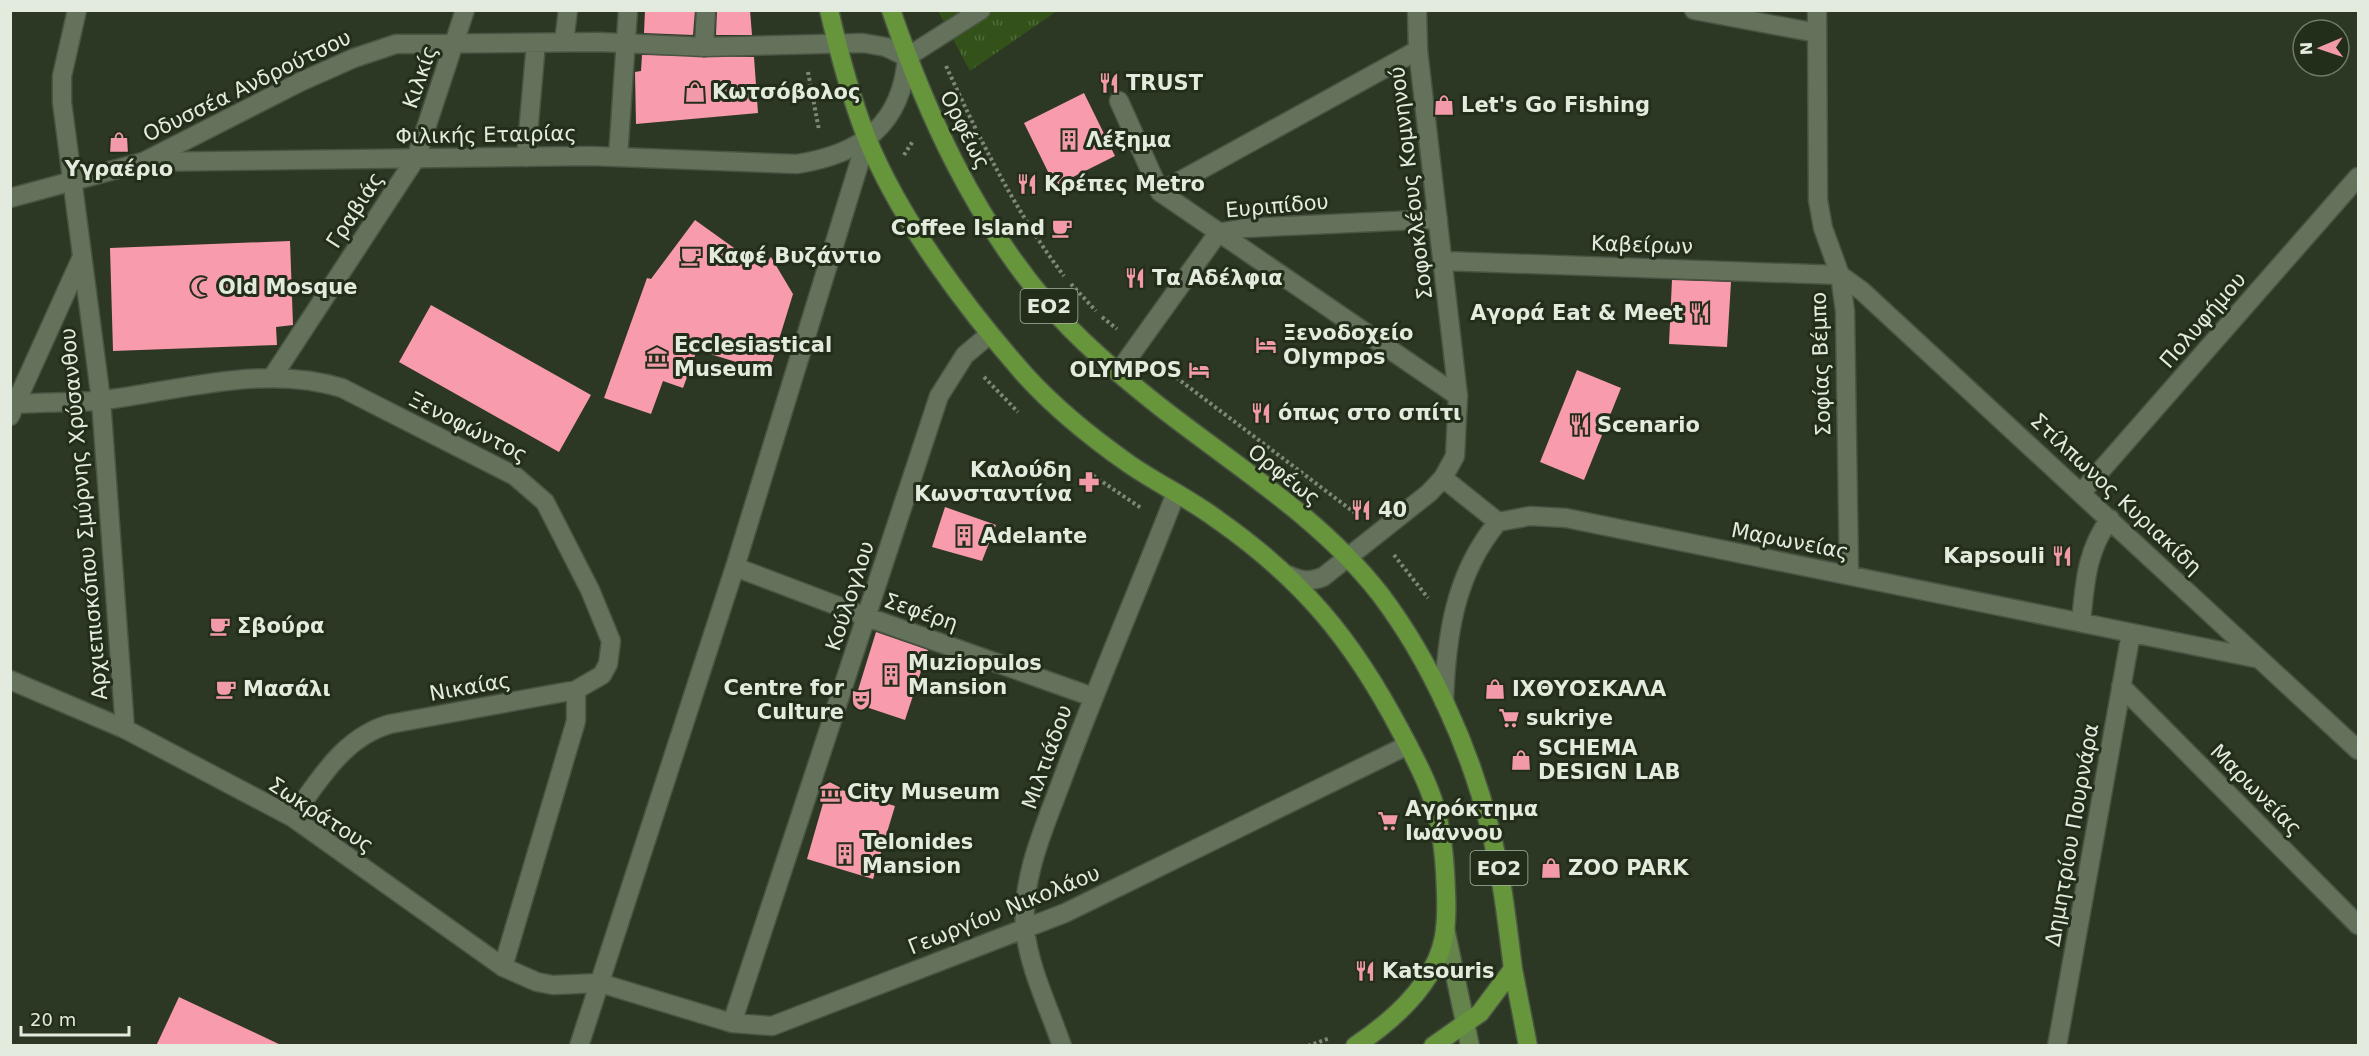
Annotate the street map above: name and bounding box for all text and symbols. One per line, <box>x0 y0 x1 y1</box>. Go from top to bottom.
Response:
north arrow <box>2291 18 2351 78</box>
street label: Οδυσσέα Ανδρούτσου <box>139 25 355 147</box>
text: N <box>2297 41 2316 56</box>
street label: Κιλκίς <box>398 42 442 112</box>
street label: Σοφοκλέους Κομνηνού <box>1385 65 1437 301</box>
restaurant icon: TRUST <box>1097 71 1121 95</box>
place label: TRUST <box>1126 71 1204 95</box>
shop icon: Κωτσόβολος <box>683 80 707 104</box>
place label: Κωτσόβολος <box>712 80 860 104</box>
street label: Ορφέως <box>935 87 995 173</box>
shop icon: Let's Go Fishing <box>1432 93 1456 117</box>
place label: Let's Go Fishing <box>1461 93 1650 117</box>
street label: Φιλικής Εταιρίας <box>395 121 577 149</box>
building icon: Λέξημα <box>1057 128 1081 152</box>
place label: Λέξημα <box>1086 128 1171 152</box>
shop icon: Υγραέριο <box>107 130 131 154</box>
place label: Υγραέριο <box>64 157 173 181</box>
street label: Γραβιάς <box>322 168 388 252</box>
restaurant icon: Κρέπες Metro <box>1015 172 1039 196</box>
place label: Κρέπες Metro <box>1044 172 1205 196</box>
street label: Ευριπίδου <box>1224 190 1330 222</box>
place label: Coffee Island <box>891 216 1045 240</box>
cafe icon: Coffee Island <box>1050 216 1074 240</box>
street label: Καβείρων <box>1591 231 1693 259</box>
cafe icon: Καφέ Βυζάντιο <box>679 244 703 268</box>
place label: Καφέ Βυζάντιο <box>708 244 881 268</box>
restaurant icon: Τα Αδέλφια <box>1123 266 1147 290</box>
place label: Τα Αδέλφια <box>1152 266 1283 290</box>
street label: Πολυφήμου <box>2155 267 2251 373</box>
mosque icon: Old Mosque <box>189 275 213 299</box>
place label: Old Mosque <box>218 275 357 299</box>
road number: ΕΟ2 <box>1020 289 1078 323</box>
street label: Σοφίας Βέμπο <box>1806 291 1836 437</box>
place label: Αγορά Eat & Meet <box>1470 301 1683 325</box>
restaurant icon: Αγορά Eat & Meet <box>1688 301 1712 325</box>
place label: Ξενοδοχείο Olympos <box>1283 321 1413 369</box>
street label: Αρχιεπισκόπου Σμύρνης Χρύσανθου <box>56 327 112 701</box>
place label: Ecclesiastical Museum <box>674 333 832 381</box>
hotel icon: Ξενοδοχείο Olympos <box>1254 333 1278 357</box>
museum icon: Ecclesiastical Museum <box>645 345 669 369</box>
place label: OLYMPOS <box>1070 358 1182 382</box>
hotel icon: OLYMPOS <box>1187 358 1211 382</box>
street label: Ξενοφώντος <box>405 387 531 467</box>
restaurant icon: όπως στο σπίτι <box>1249 401 1273 425</box>
place label: όπως στο σπίτι <box>1278 401 1461 425</box>
street label: Στίλπωνος Κυριακίδη <box>2026 408 2206 580</box>
restaurant icon: Scenario <box>1568 413 1592 437</box>
place label: Scenario <box>1597 413 1700 437</box>
street label: Ορφέως <box>1243 439 1325 511</box>
place label: Καλούδη Κωνσταντίνα <box>914 458 1072 506</box>
pharmacy icon: Καλούδη Κωνσταντίνα <box>1077 470 1101 494</box>
restaurant icon: 40 <box>1349 498 1373 522</box>
place label: 40 <box>1378 498 1407 522</box>
street label: Μαρωνείας <box>1729 518 1851 564</box>
building icon: Adelante <box>952 524 976 548</box>
place label: Adelante <box>981 524 1087 548</box>
street label: Κούλογλου <box>821 538 879 654</box>
place label: Κapsouli <box>1943 544 2045 568</box>
restaurant icon: Κapsouli <box>2050 544 2074 568</box>
street label: Σεφέρη <box>881 588 961 636</box>
cafe icon: Σβούρα <box>208 614 232 638</box>
place label: Σβούρα <box>237 614 324 638</box>
place label: Muziopulos Mansion <box>908 651 1042 699</box>
building icon: Muziopulos Mansion <box>879 663 903 687</box>
street label: Νικαίας <box>427 668 513 706</box>
place label: Centre for Culture <box>724 676 845 724</box>
cafe icon: Μασάλι <box>214 677 238 701</box>
place label: Μασάλι <box>243 677 331 701</box>
shop icon: ΙΧΘΥΟΣΚΑΛΑ <box>1483 677 1507 701</box>
place label: ΙΧΘΥΟΣΚΑΛΑ <box>1512 677 1667 701</box>
theatre icon: Centre for Culture <box>849 688 873 712</box>
street label: Μιλτιάδου <box>1017 702 1077 812</box>
supermarket icon: sukriye <box>1497 706 1521 730</box>
place label: sukriye <box>1526 706 1613 730</box>
street label: Δημητρίου Πουρνάρα <box>2041 722 2103 948</box>
place label: SCHEMA DESIGN LAB <box>1538 736 1680 784</box>
street label: Μαρωνείας <box>2205 739 2307 841</box>
shop icon: SCHEMA DESIGN LAB <box>1509 748 1533 772</box>
street label: Σωκράτους <box>264 772 378 858</box>
museum icon: City Museum <box>818 780 842 804</box>
place label: City Museum <box>847 780 1000 804</box>
place label: Αγρόκτημα Ιωάννου <box>1405 797 1538 845</box>
supermarket icon: Αγρόκτημα Ιωάννου <box>1376 809 1400 833</box>
place label: Telonides Mansion <box>862 830 973 878</box>
building icon: Telonides Mansion <box>833 842 857 866</box>
road number: ΕΟ2 <box>1470 851 1528 885</box>
shop icon: ZOO PARK <box>1539 856 1563 880</box>
place label: ZOO PARK <box>1568 856 1689 880</box>
street label: Γεωργίου Νικολάου <box>905 861 1103 959</box>
restaurant icon: Katsouris <box>1353 959 1377 983</box>
place label: Katsouris <box>1382 959 1494 983</box>
scale bar <box>21 999 129 1037</box>
text: 20 m <box>30 1009 76 1030</box>

